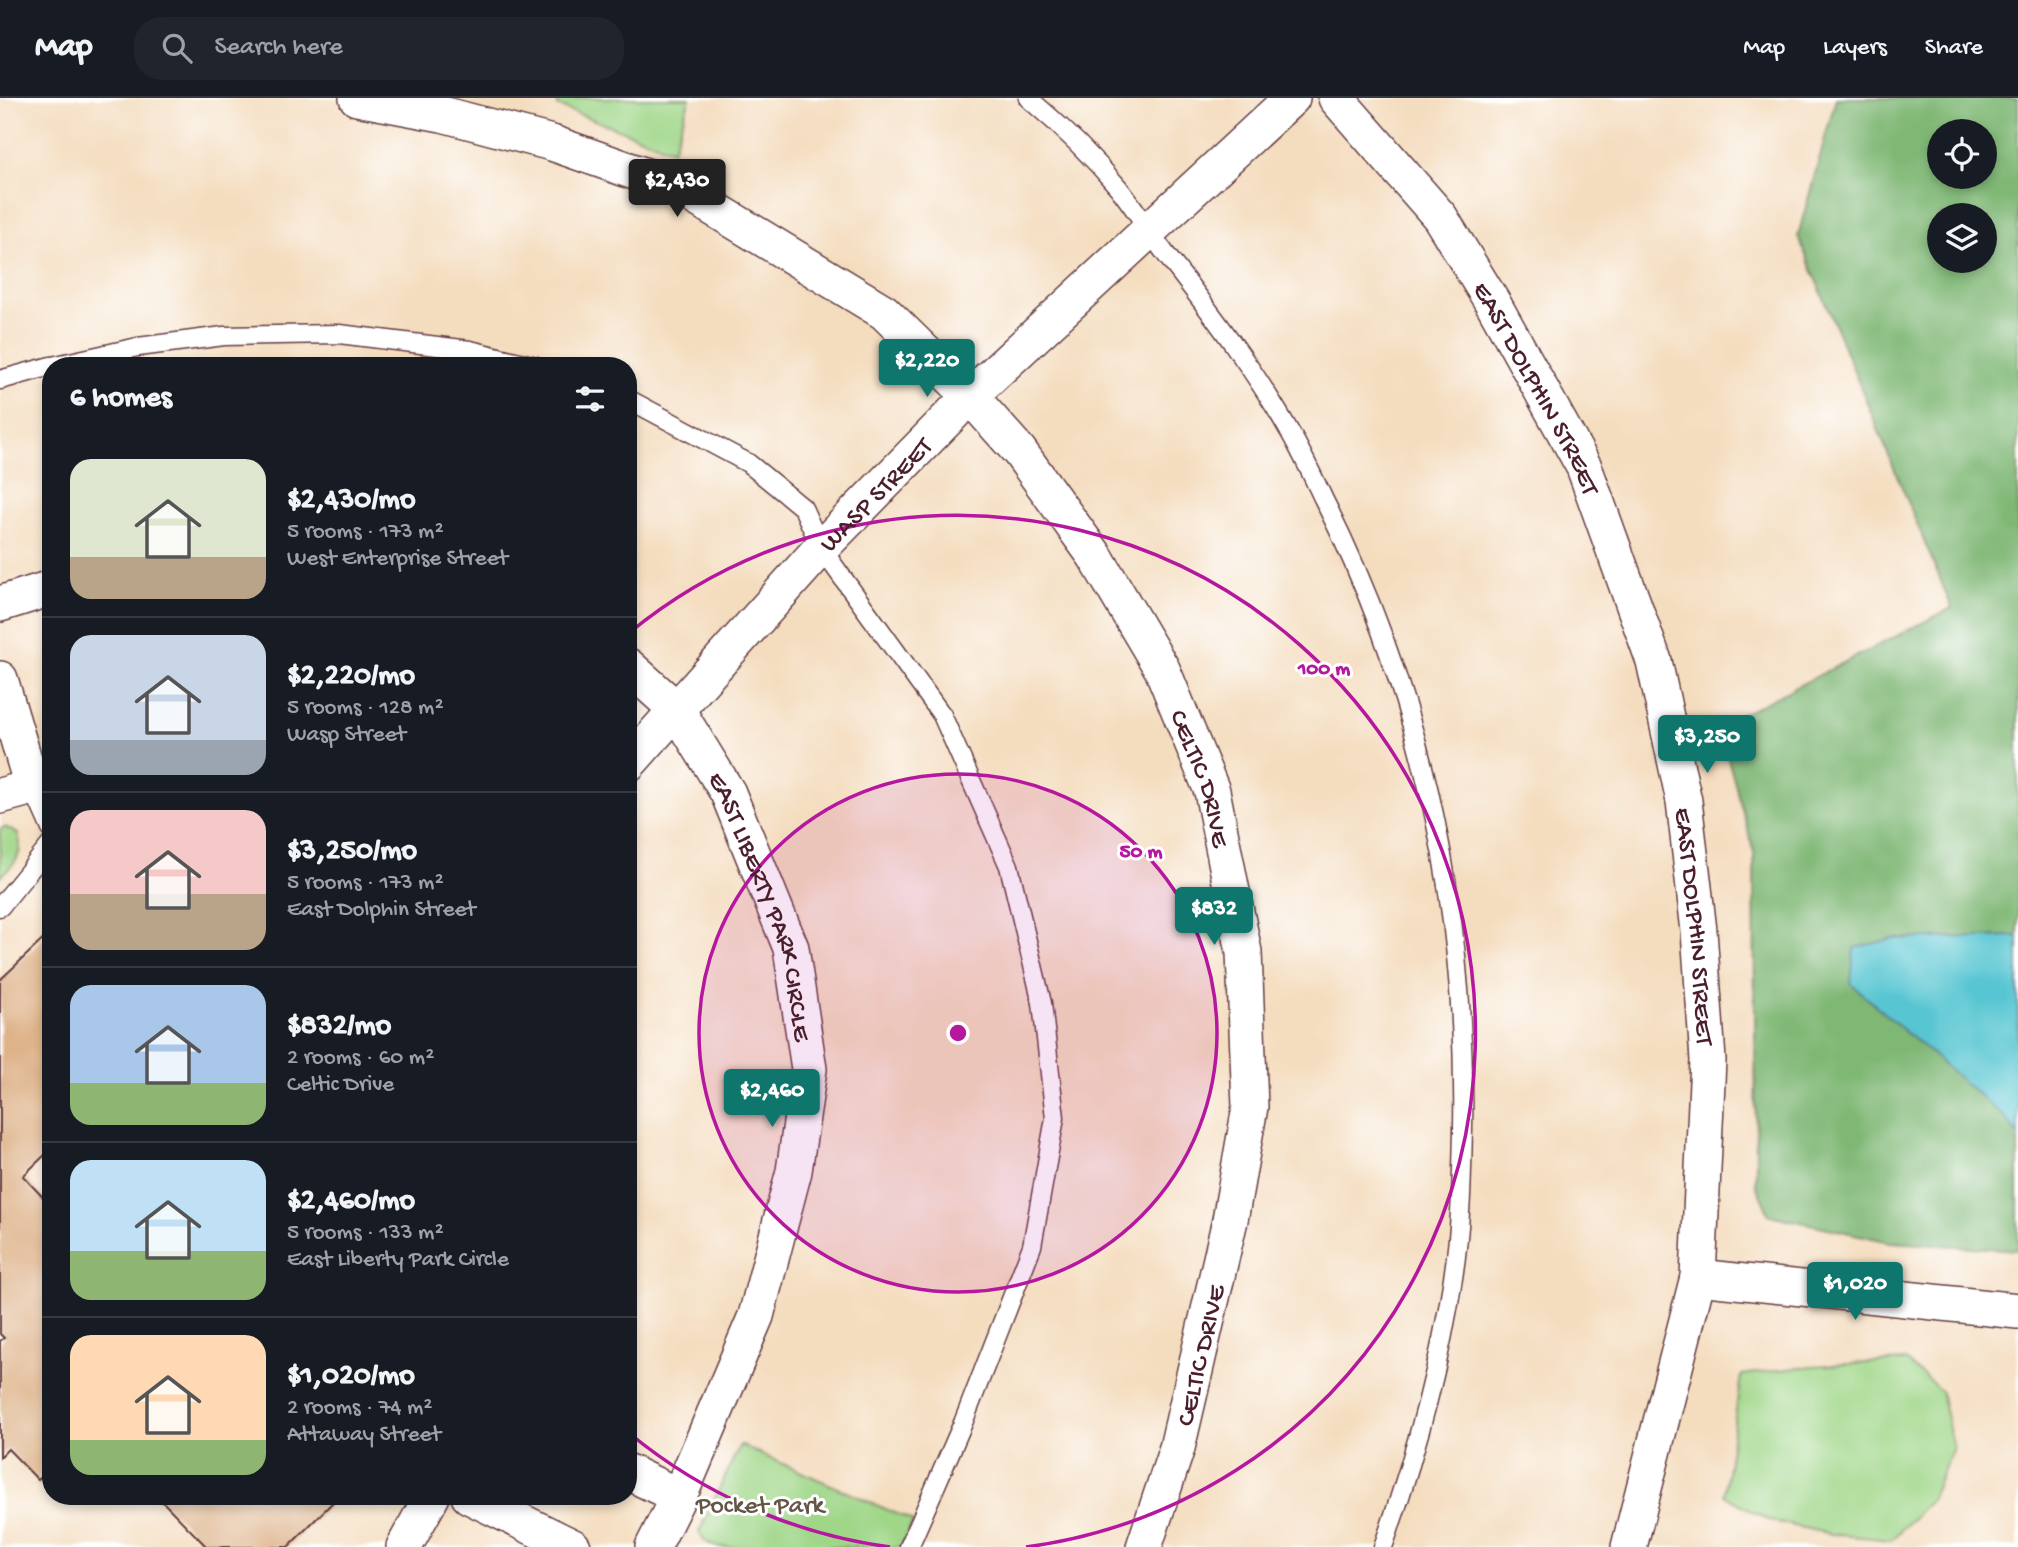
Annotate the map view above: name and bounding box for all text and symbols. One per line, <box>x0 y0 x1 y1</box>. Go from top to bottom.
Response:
search box <box>134 17 624 80</box>
text: Map <box>35 29 92 67</box>
icon: search <box>158 29 196 67</box>
text: Search here <box>214 33 343 64</box>
text: Map <box>1743 34 1785 63</box>
text: Layers <box>1823 34 1887 63</box>
text: Share <box>1925 34 1983 63</box>
map controls <box>1927 119 1997 273</box>
button: locate <box>1927 119 1997 189</box>
pin: $2,430 <box>620 159 734 219</box>
text: $2,430 <box>645 168 709 195</box>
button: layers <box>1927 203 1997 273</box>
street label: EAST DOLPHIN STREET <box>1464 277 1604 501</box>
pin: $2,220 <box>870 340 984 399</box>
text: $2,220 <box>895 348 959 375</box>
icon: filters <box>571 380 609 418</box>
text: 6 homes <box>70 382 172 417</box>
street label: WASP STREET <box>815 432 941 560</box>
text: $2,430/mo <box>287 484 415 519</box>
icon: home <box>126 487 210 571</box>
text: 5 rooms · 173 m² <box>287 519 444 546</box>
text: West Enterprise Street <box>287 546 508 573</box>
text: 100 m <box>1297 658 1350 683</box>
text: $2,220/mo <box>287 660 415 695</box>
icon: home <box>126 663 210 747</box>
text: 5 rooms · 128 m² <box>287 695 444 722</box>
street label: CELTIC DRIVE <box>1160 706 1234 851</box>
pin: $3,250 <box>1650 716 1764 775</box>
text: Wasp Street <box>287 722 406 749</box>
text: $3,250 <box>1674 724 1740 751</box>
street label: EAST LIBERTY PARK CIRCLE <box>699 767 816 1044</box>
street label: EAST DOLPHIN STREET <box>1665 806 1718 1048</box>
text: $3,250/mo <box>287 835 417 870</box>
icon: home <box>126 838 210 922</box>
text: 50 m <box>1120 841 1163 866</box>
text: 5 rooms · 173 m² <box>287 870 444 897</box>
pin: $832 <box>1173 888 1255 947</box>
text: $832 <box>1191 896 1237 923</box>
text: East Dolphin Street <box>287 897 476 924</box>
text: $832/mo <box>287 1010 391 1045</box>
icon: home <box>126 1013 210 1097</box>
centre of rings <box>946 1021 970 1045</box>
text: 2 rooms · 60 m² <box>287 1045 434 1072</box>
pin: $2,460 <box>715 1070 829 1129</box>
text: Celtic Drive <box>287 1072 394 1099</box>
text: $2,460 <box>740 1078 804 1105</box>
text: $2,460/mo <box>287 1185 415 1220</box>
icon: home <box>126 1188 210 1272</box>
text: 5 rooms · 133 m² <box>287 1220 444 1247</box>
text: East Liberty Park Circle <box>287 1247 509 1274</box>
pin: $1,020 <box>1798 1262 1912 1322</box>
text: $1,020 <box>1823 1271 1887 1298</box>
street label: CELTIC DRIVE <box>1172 1282 1235 1430</box>
text: $1,020/mo <box>287 1360 415 1395</box>
icon: home <box>126 1363 210 1447</box>
text: 2 rooms · 74 m² <box>287 1395 432 1422</box>
text: Attaway Street <box>287 1422 441 1449</box>
park label: Pocket Park <box>695 1492 826 1523</box>

